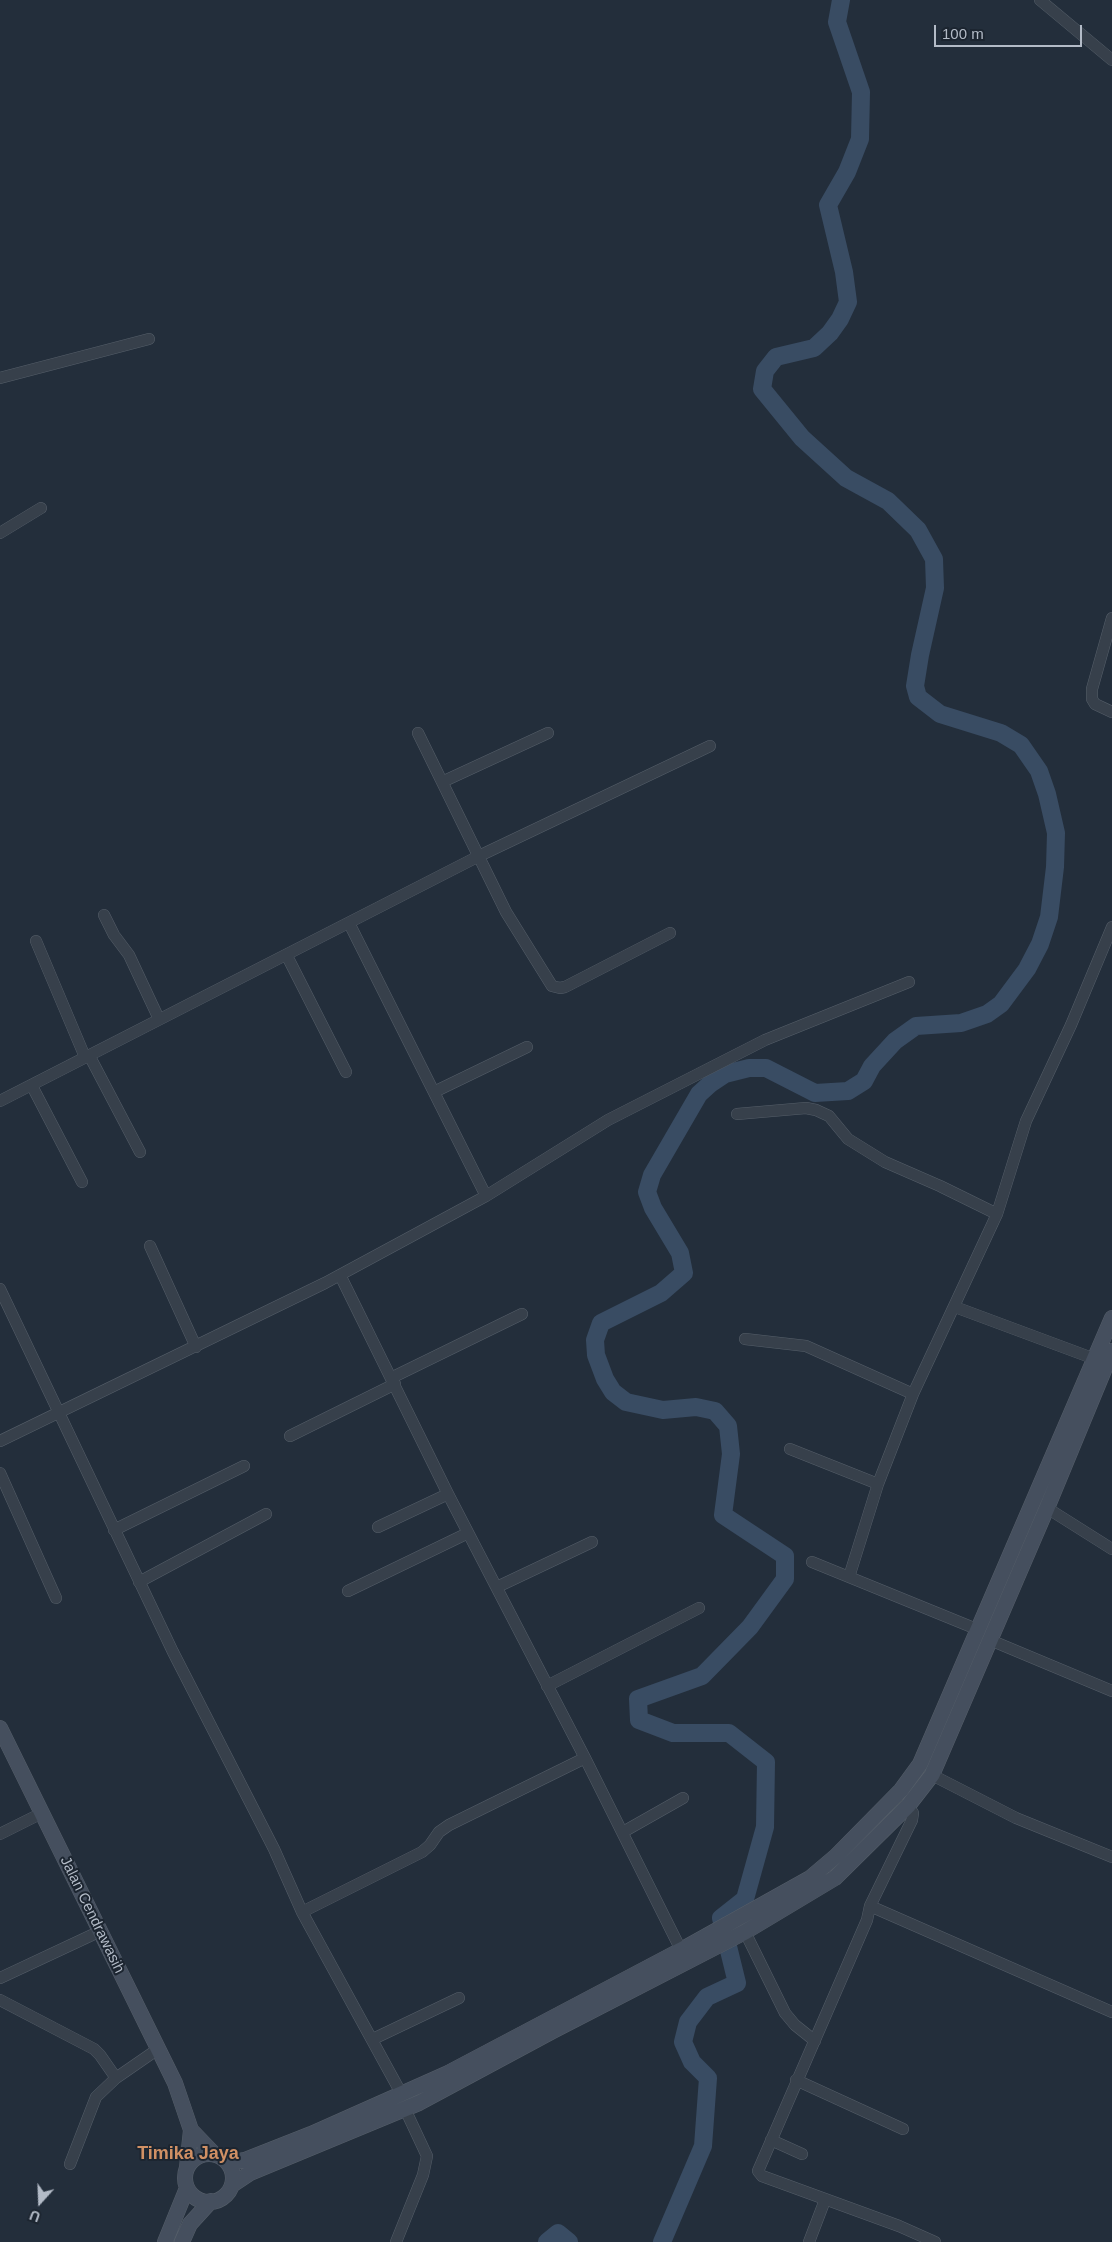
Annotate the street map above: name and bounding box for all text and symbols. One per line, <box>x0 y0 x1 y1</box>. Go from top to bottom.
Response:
scale bar <box>937 15 1084 47</box>
text: 100 m <box>942 25 984 42</box>
street label: Jalan Cendrawasih <box>56 1854 128 1976</box>
district label: Timika Jaya <box>137 2143 239 2165</box>
north arrow <box>15 2177 65 2227</box>
text: U <box>27 2207 42 2225</box>

